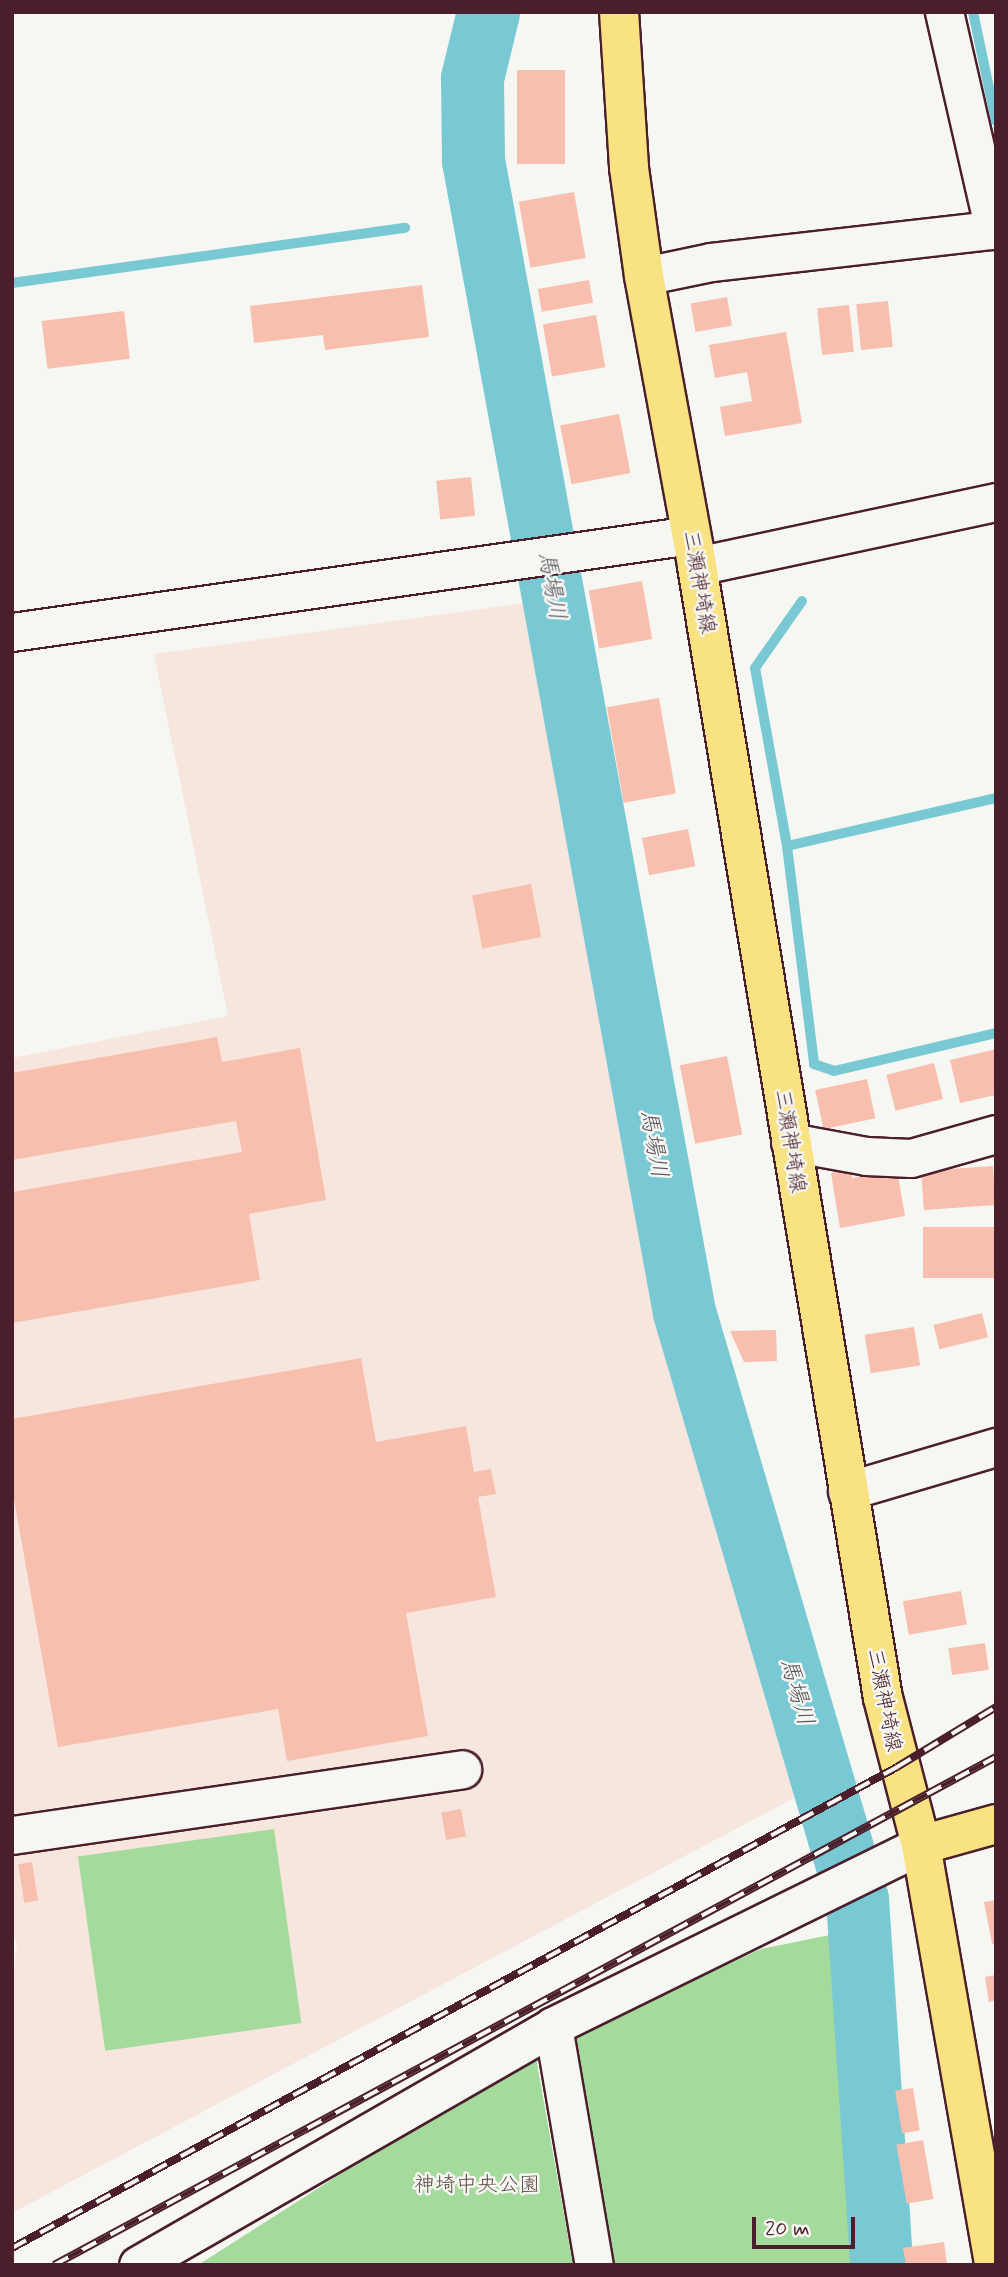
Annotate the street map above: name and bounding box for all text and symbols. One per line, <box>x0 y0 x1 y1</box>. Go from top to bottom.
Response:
street label: 三瀬神埼線 <box>677 528 721 636</box>
water label: 馬場川 <box>531 550 571 622</box>
street label: 三瀬神埼線 <box>769 1087 811 1195</box>
water label: 馬場川 <box>633 1108 673 1180</box>
street label: 三瀬神埼線 <box>862 1646 906 1754</box>
water label: 馬場川 <box>773 1655 819 1729</box>
park label: 神埼中央公園 <box>414 2172 540 2198</box>
scale bar <box>756 2204 859 2248</box>
text: 20 m <box>765 2215 810 2243</box>

